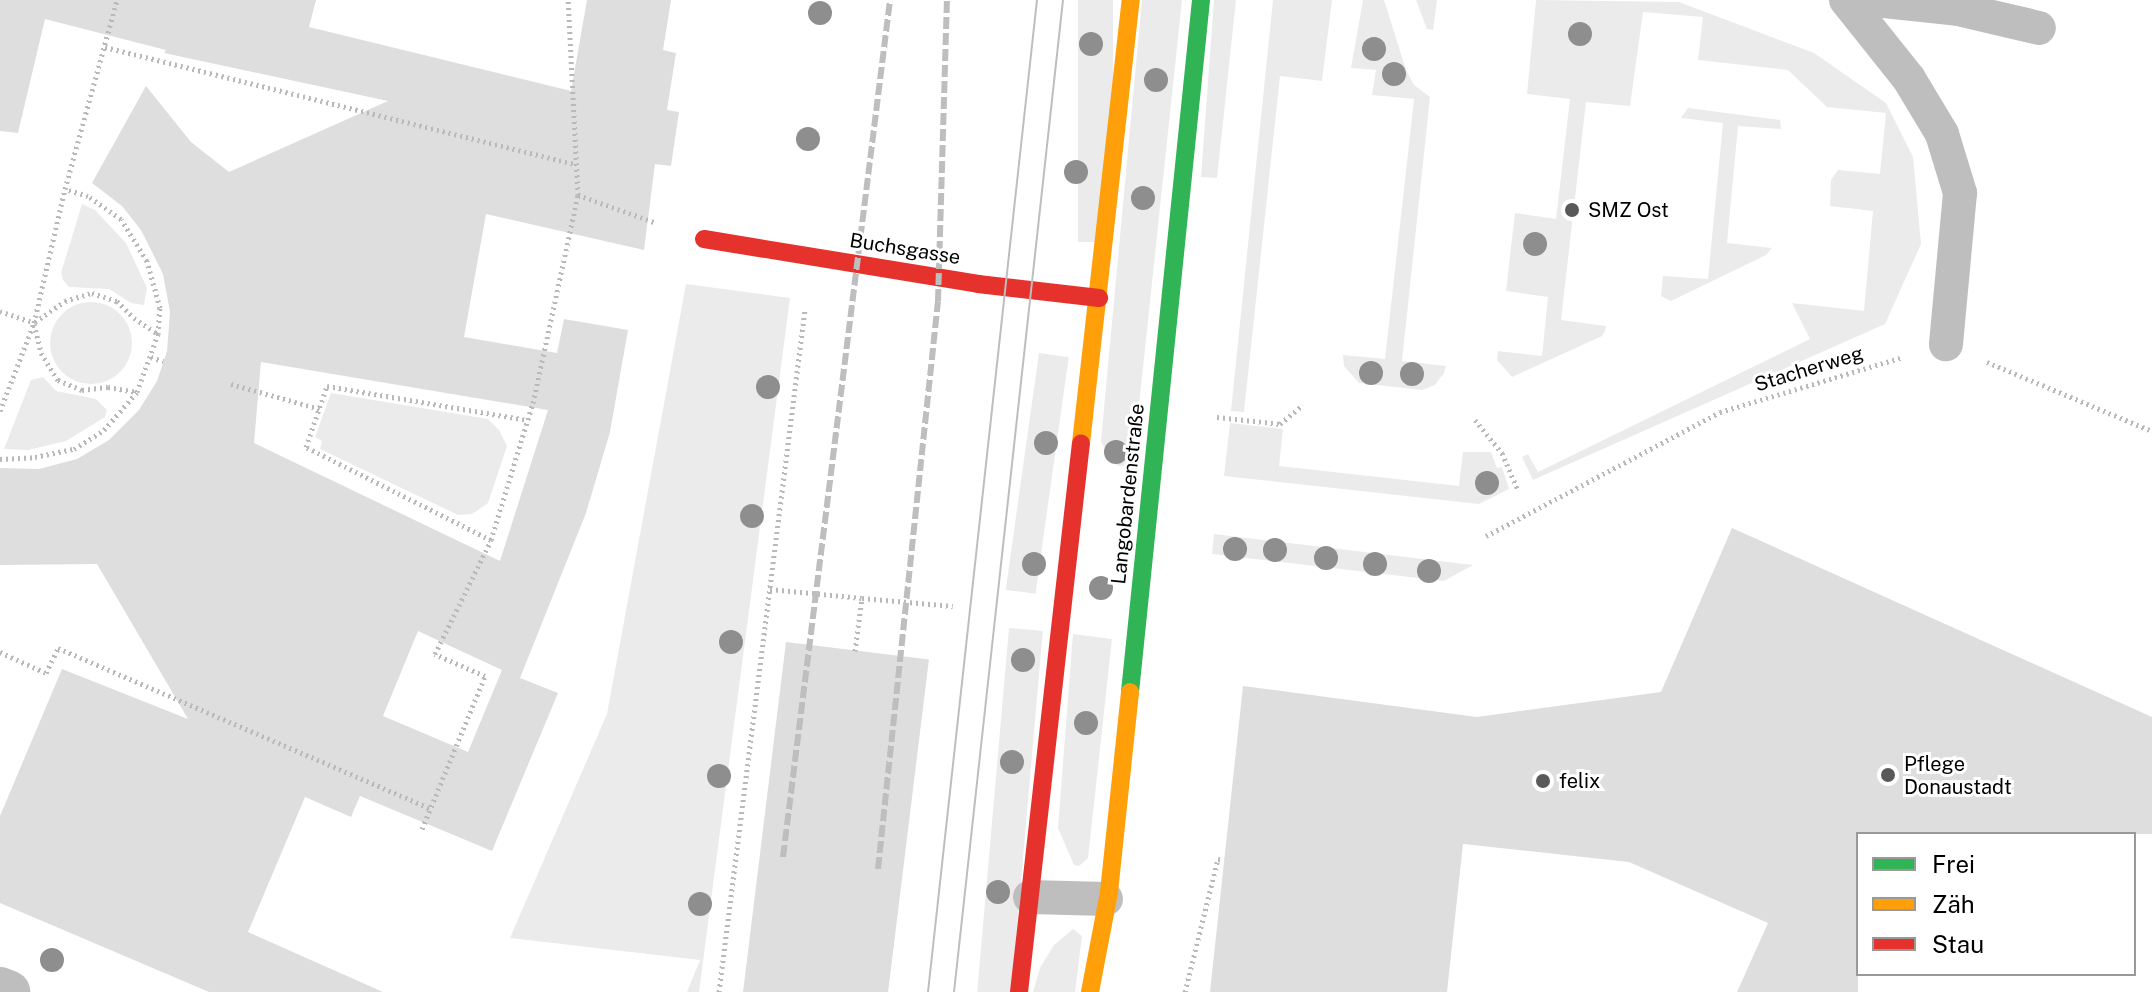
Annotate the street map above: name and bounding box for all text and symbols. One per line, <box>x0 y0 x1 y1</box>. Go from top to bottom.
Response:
place label: SMZ Ost <box>1588 198 1669 222</box>
marker: SMZ Ost <box>1563 201 1581 219</box>
street label: Buchsgasse <box>848 228 962 270</box>
street label: Stacherweg <box>1752 341 1866 397</box>
street label: Langobardenstraße <box>1107 402 1149 586</box>
place label: Pflege Donaustadt <box>1904 752 2012 799</box>
marker: Pflege Donaustadt <box>1879 766 1897 784</box>
place label: felix <box>1559 769 1600 793</box>
marker: felix <box>1534 772 1552 790</box>
legend <box>1856 832 2136 976</box>
text: Frei <box>1932 850 1975 878</box>
text: Zäh <box>1932 890 1975 918</box>
text: Stau <box>1932 930 1984 958</box>

